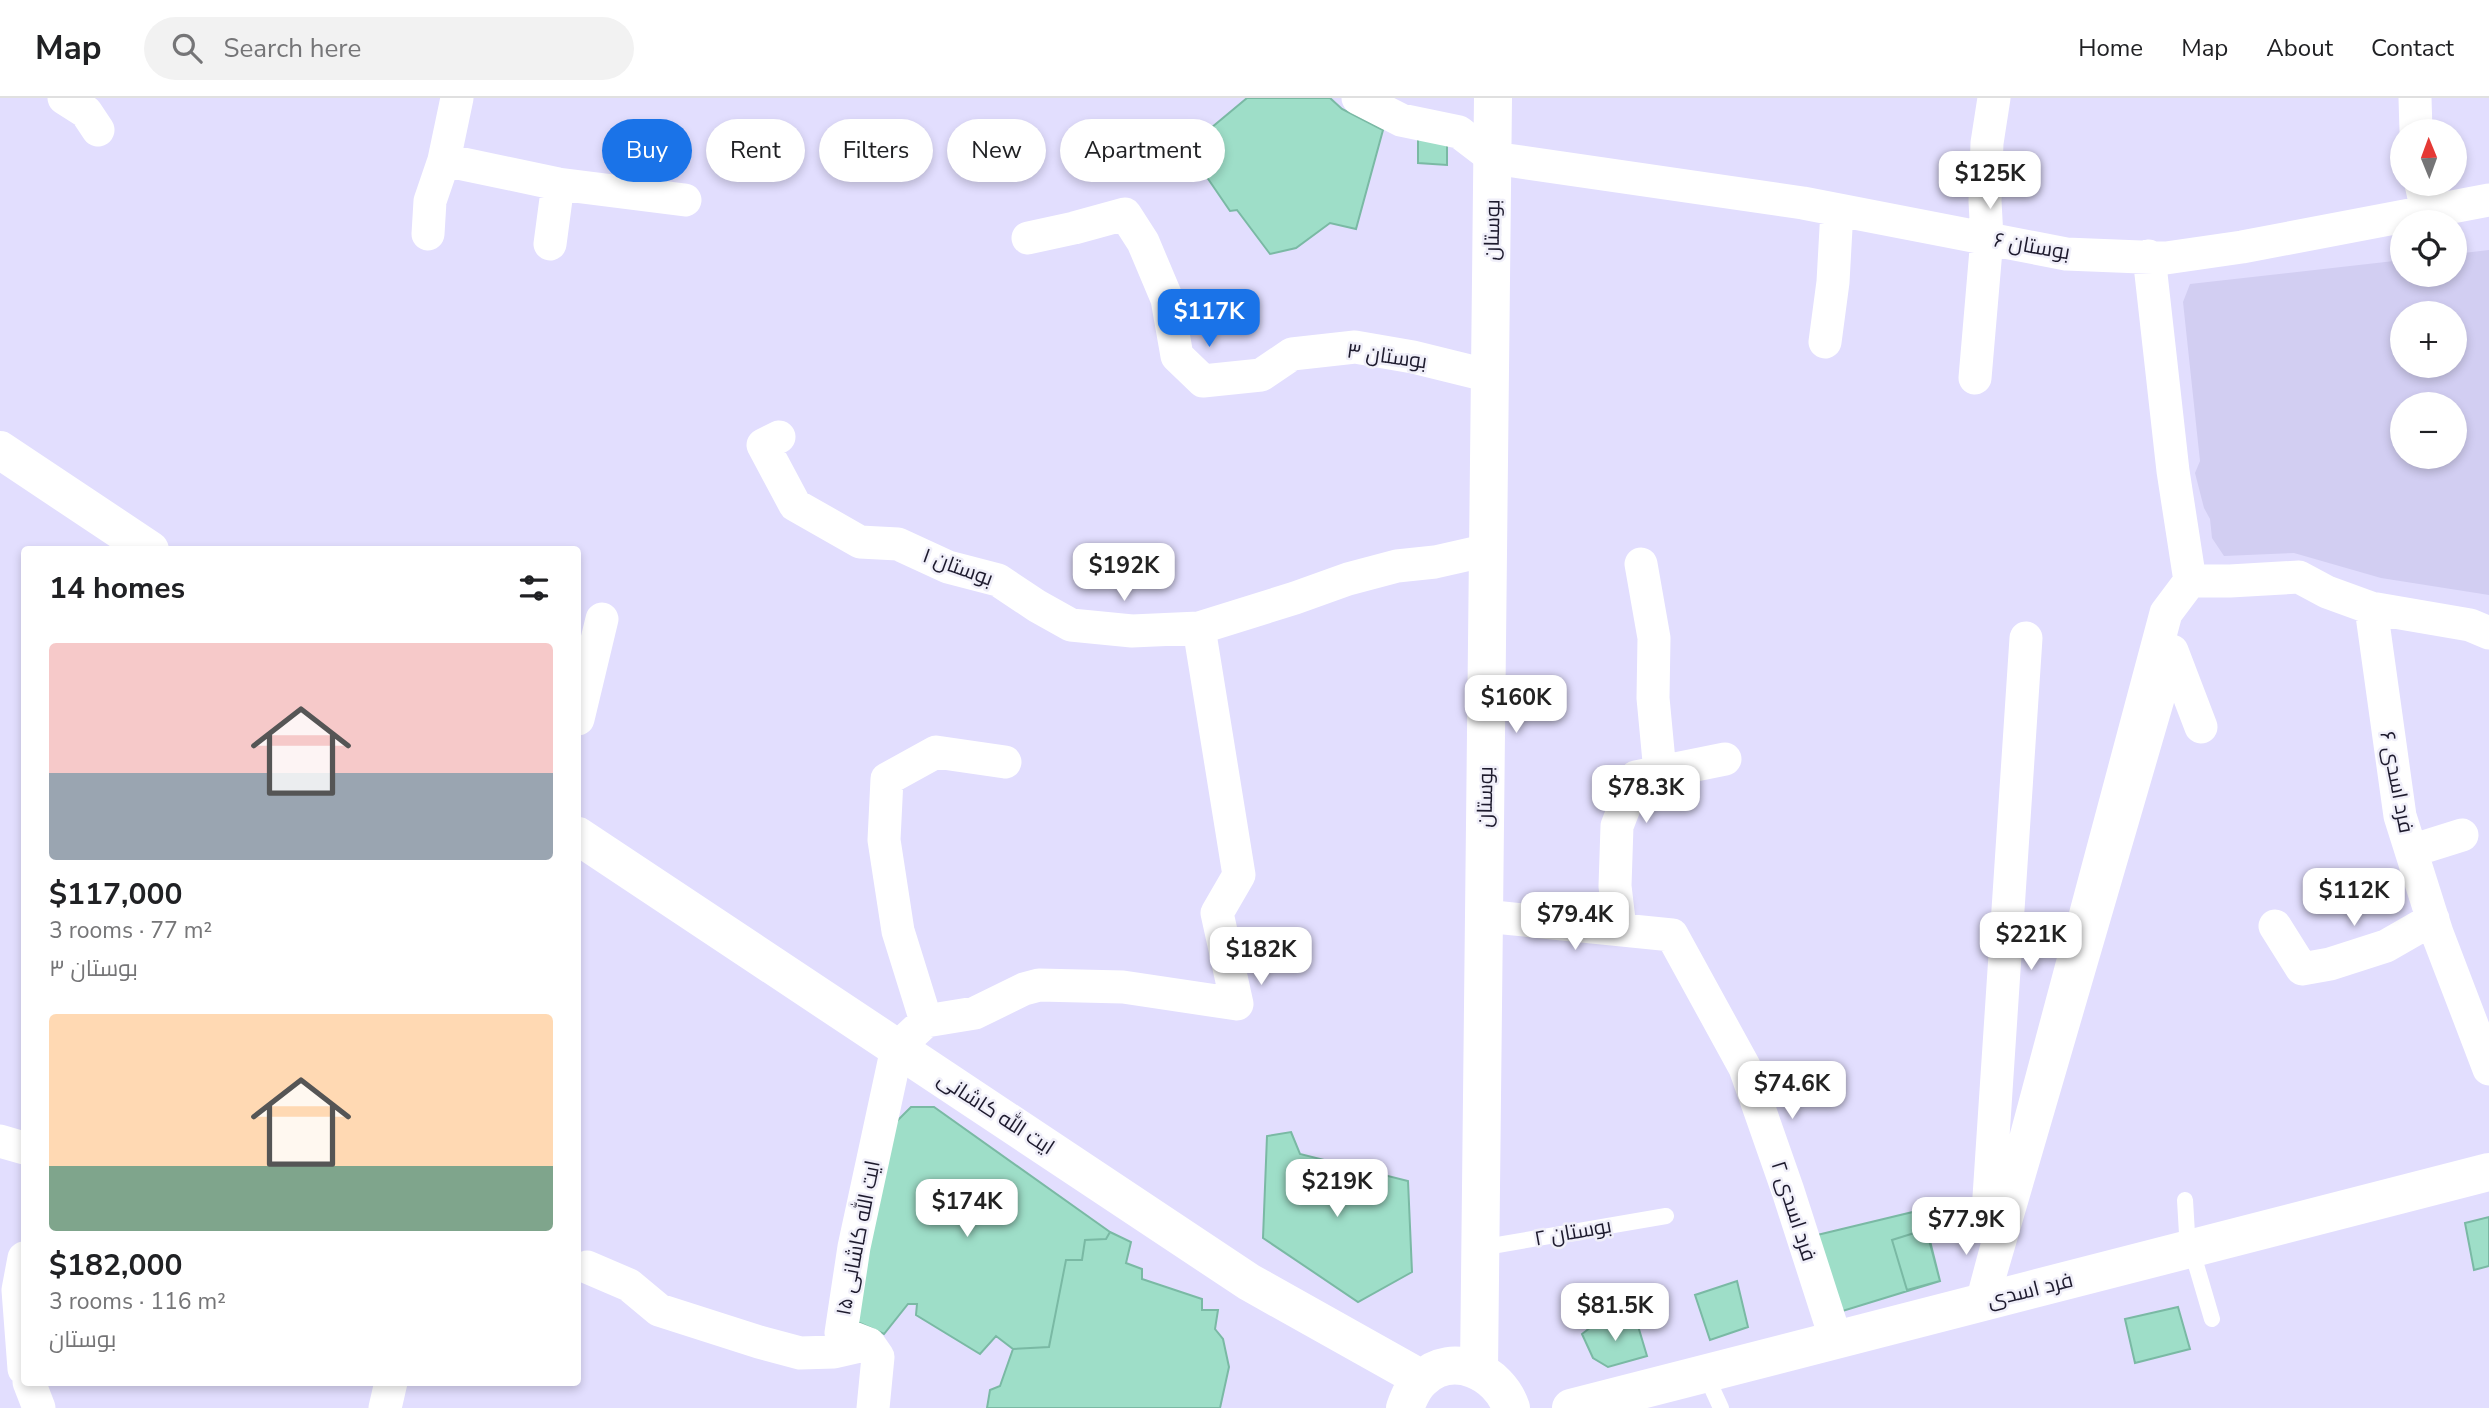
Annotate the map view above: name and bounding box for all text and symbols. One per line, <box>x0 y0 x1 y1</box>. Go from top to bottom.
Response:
search box <box>144 17 634 80</box>
text: Map <box>35 26 102 71</box>
icon: search <box>168 29 206 67</box>
text: Search here <box>224 31 361 66</box>
text: Home <box>2078 32 2143 64</box>
text: Map <box>2181 32 2228 64</box>
text: About <box>2266 32 2333 64</box>
text: Contact <box>2371 32 2454 64</box>
chip: Buy <box>602 119 692 182</box>
chip: Rent <box>706 119 805 182</box>
chip: Filters <box>819 119 933 182</box>
chip: New <box>947 119 1046 182</box>
chip: Apartment <box>1060 119 1225 182</box>
north arrow <box>2390 119 2468 196</box>
map controls <box>2390 119 2467 469</box>
pin: $125K <box>1941 152 2039 211</box>
text: $125K <box>1955 158 2025 189</box>
street label: بوستان <box>1477 199 1507 261</box>
button: locate <box>2390 210 2467 287</box>
street label: بوستان ۶ <box>1992 226 2072 266</box>
pin: $117K <box>1160 289 1258 349</box>
text: $117K <box>1174 296 1244 327</box>
button: + <box>2390 301 2467 378</box>
street label: بوستان ۳ <box>1345 336 1429 376</box>
button: − <box>2390 392 2467 469</box>
street label: بوستان ۱ <box>919 541 997 593</box>
pin: $192K <box>1075 544 1173 603</box>
text: $192K <box>1089 550 1159 581</box>
text: 14 homes <box>49 568 185 609</box>
icon: filters <box>515 569 553 607</box>
pin: $160K <box>1467 676 1565 735</box>
text: $160K <box>1481 682 1551 713</box>
icon: home <box>238 688 364 814</box>
street label: فرد اسدی ۶ <box>2373 729 2421 835</box>
street label: بوستان <box>1470 766 1500 828</box>
pin: $78.3K <box>1589 766 1703 825</box>
text: $78.3K <box>1608 772 1684 803</box>
pin: $112K <box>2305 868 2403 928</box>
text: $117,000 <box>49 874 182 915</box>
text: $112K <box>2319 875 2389 906</box>
pin: $79.4K <box>1518 892 1632 952</box>
text: $79.4K <box>1537 899 1613 930</box>
pin: $221K <box>1982 912 2080 972</box>
text: 3 rooms · 77 m² <box>49 915 212 946</box>
text: $221K <box>1996 919 2066 950</box>
pin: $182K <box>1212 928 1310 987</box>
text: $182K <box>1226 934 1296 965</box>
text: بوستان ۳ <box>49 953 138 984</box>
icon: home <box>238 1059 364 1185</box>
pin: $74.6K <box>1735 1062 1849 1121</box>
street label: ایت الله کاشانی <box>932 1065 1060 1161</box>
text: $74.6K <box>1754 1068 1830 1099</box>
street label: فرد اسدی ۲ <box>1765 1157 1823 1265</box>
street label: ایت الله کاشانی ۱۵ <box>829 1158 887 1318</box>
pin: $219K <box>1288 1160 1386 1219</box>
text: $219K <box>1302 1166 1372 1197</box>
pin: $174K <box>918 1180 1016 1239</box>
text: $174K <box>932 1186 1002 1217</box>
pin: $77.9K <box>1909 1198 2023 1257</box>
text: $77.9K <box>1928 1204 2004 1235</box>
street label: بوستان ۲ <box>1532 1211 1614 1253</box>
text: $182,000 <box>49 1245 182 1286</box>
street label: فرد اسدی <box>1984 1266 2076 1314</box>
pin: $81.5K <box>1558 1284 1672 1343</box>
text: 3 rooms · 116 m² <box>49 1286 226 1317</box>
text: $81.5K <box>1577 1290 1653 1321</box>
text: بوستان <box>49 1324 116 1355</box>

